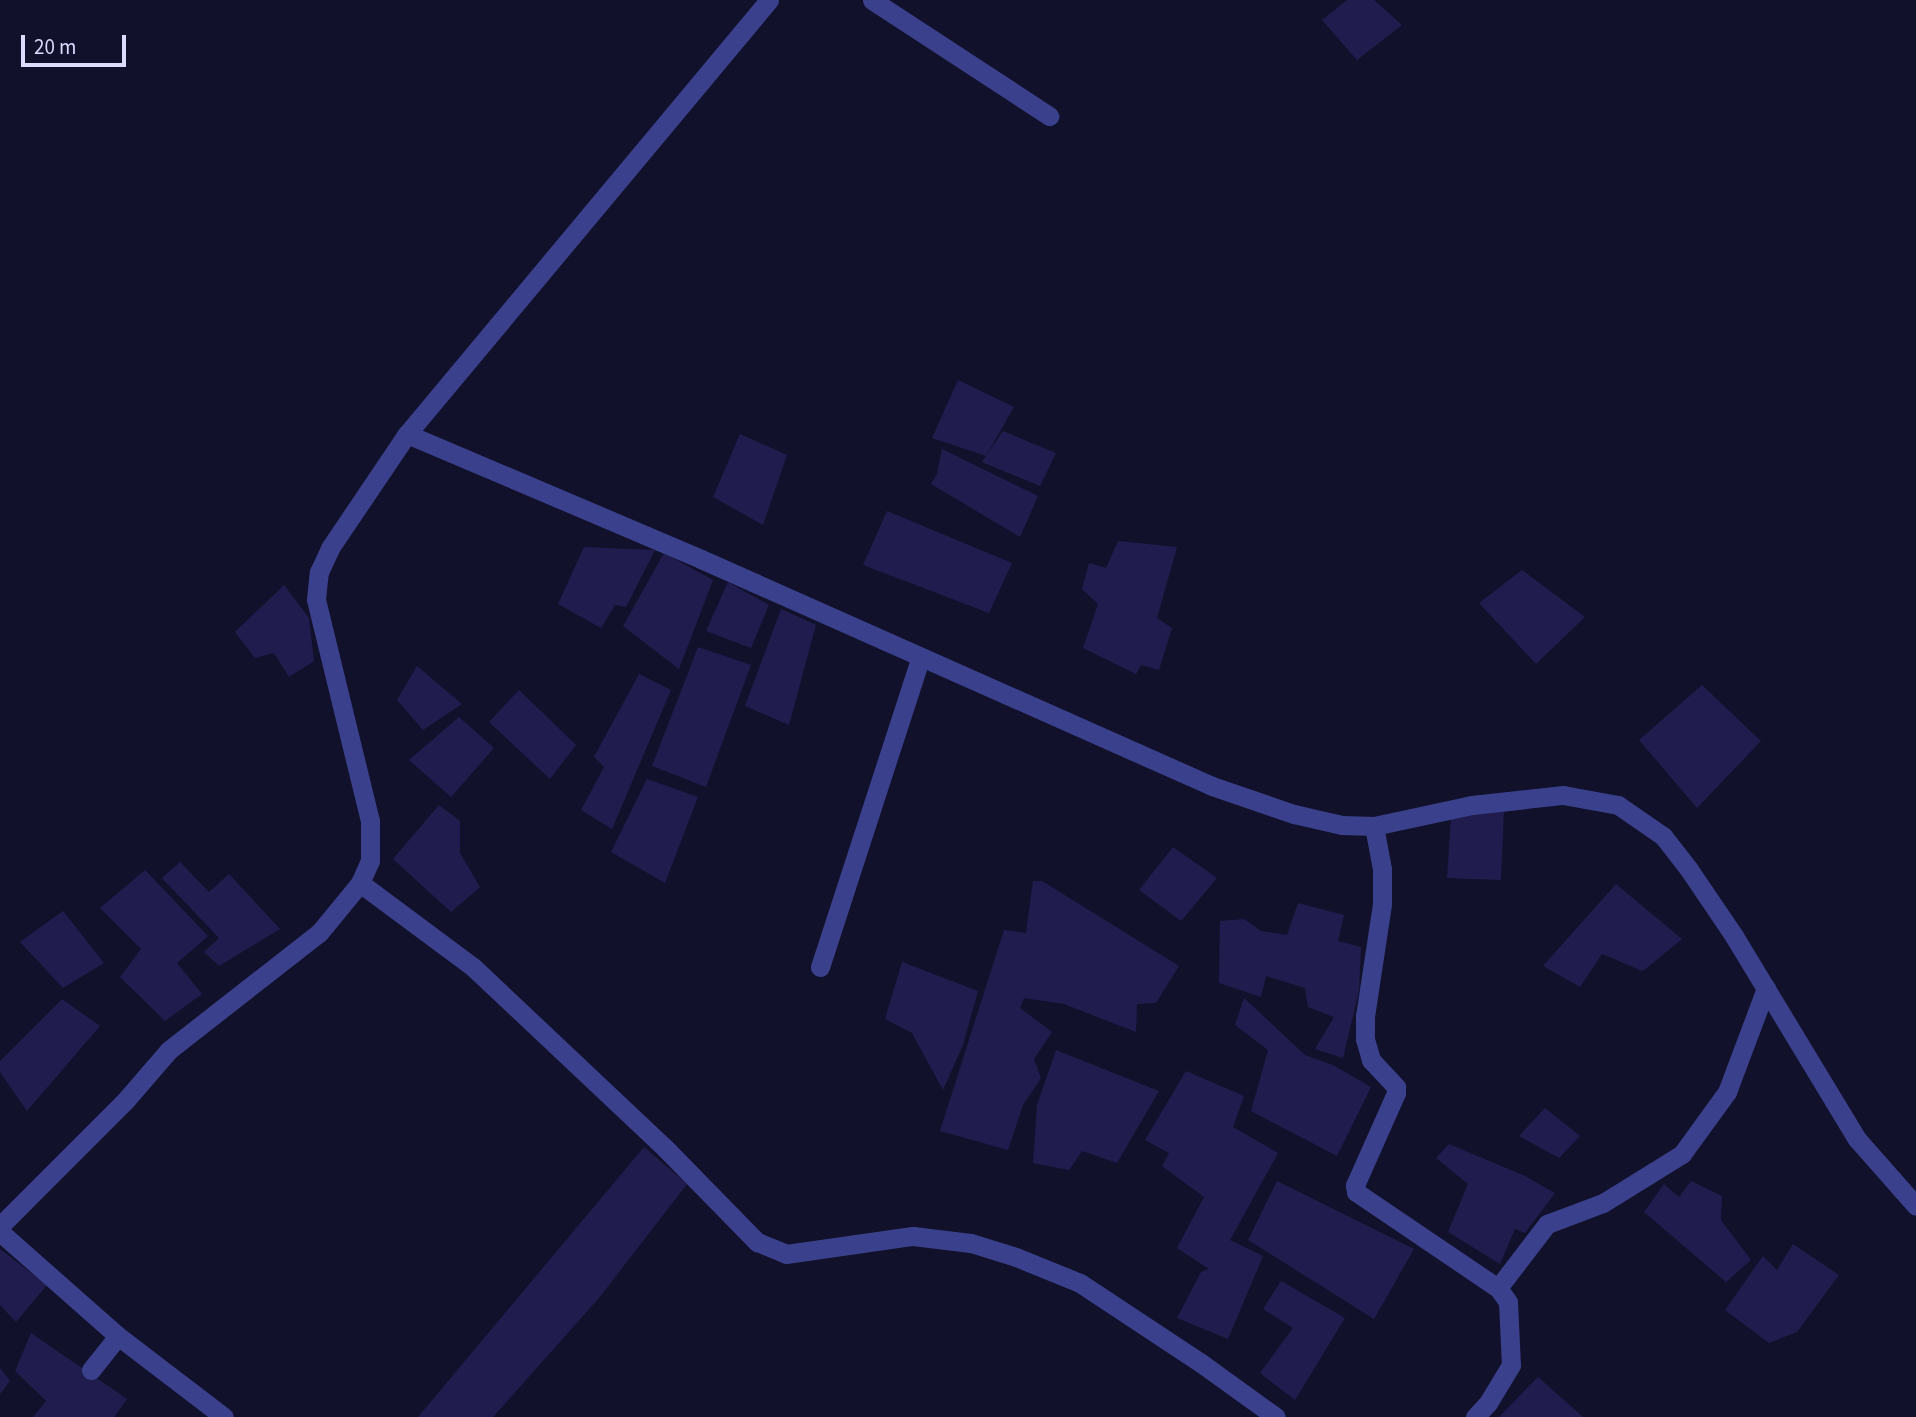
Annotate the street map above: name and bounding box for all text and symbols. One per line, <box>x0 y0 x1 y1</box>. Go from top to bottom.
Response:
scale bar <box>24 21 130 65</box>
text: 20 m <box>34 32 76 62</box>

